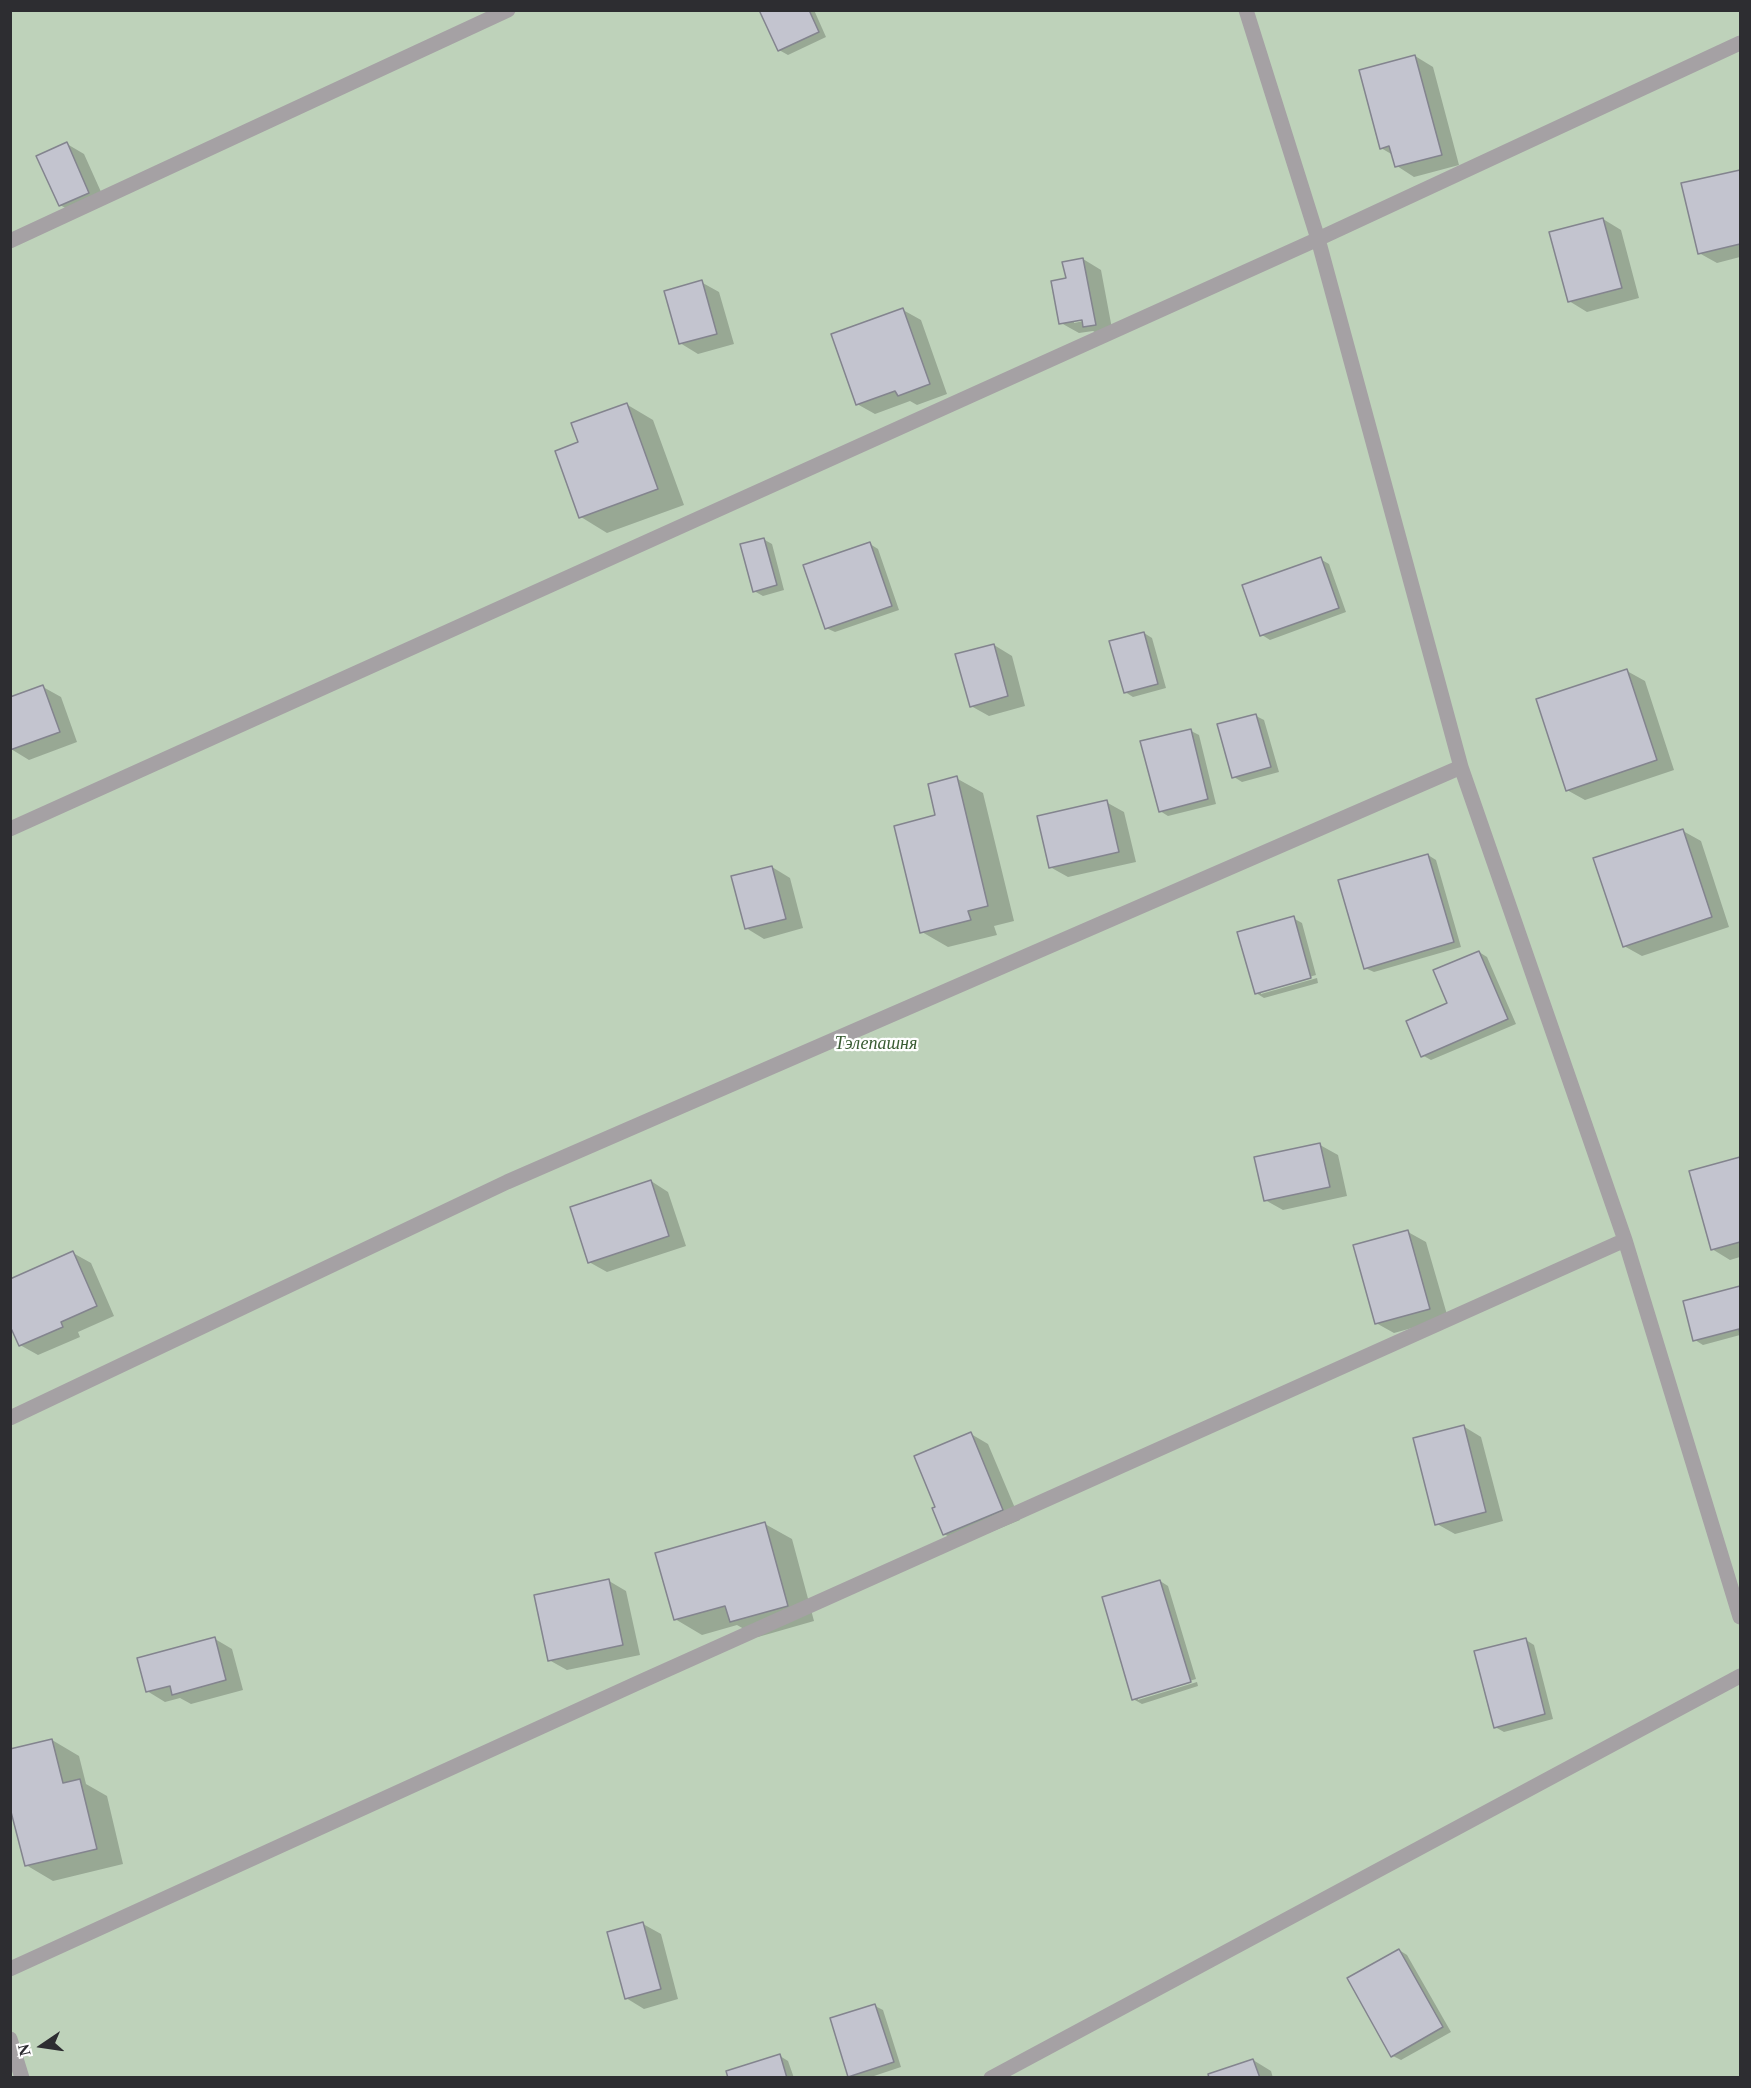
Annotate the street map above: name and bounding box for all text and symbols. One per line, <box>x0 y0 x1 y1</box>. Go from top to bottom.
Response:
park label: Тэлепашня <box>835 1033 917 1055</box>
north arrow <box>12 2016 72 2076</box>
text: N <box>14 2043 34 2058</box>

